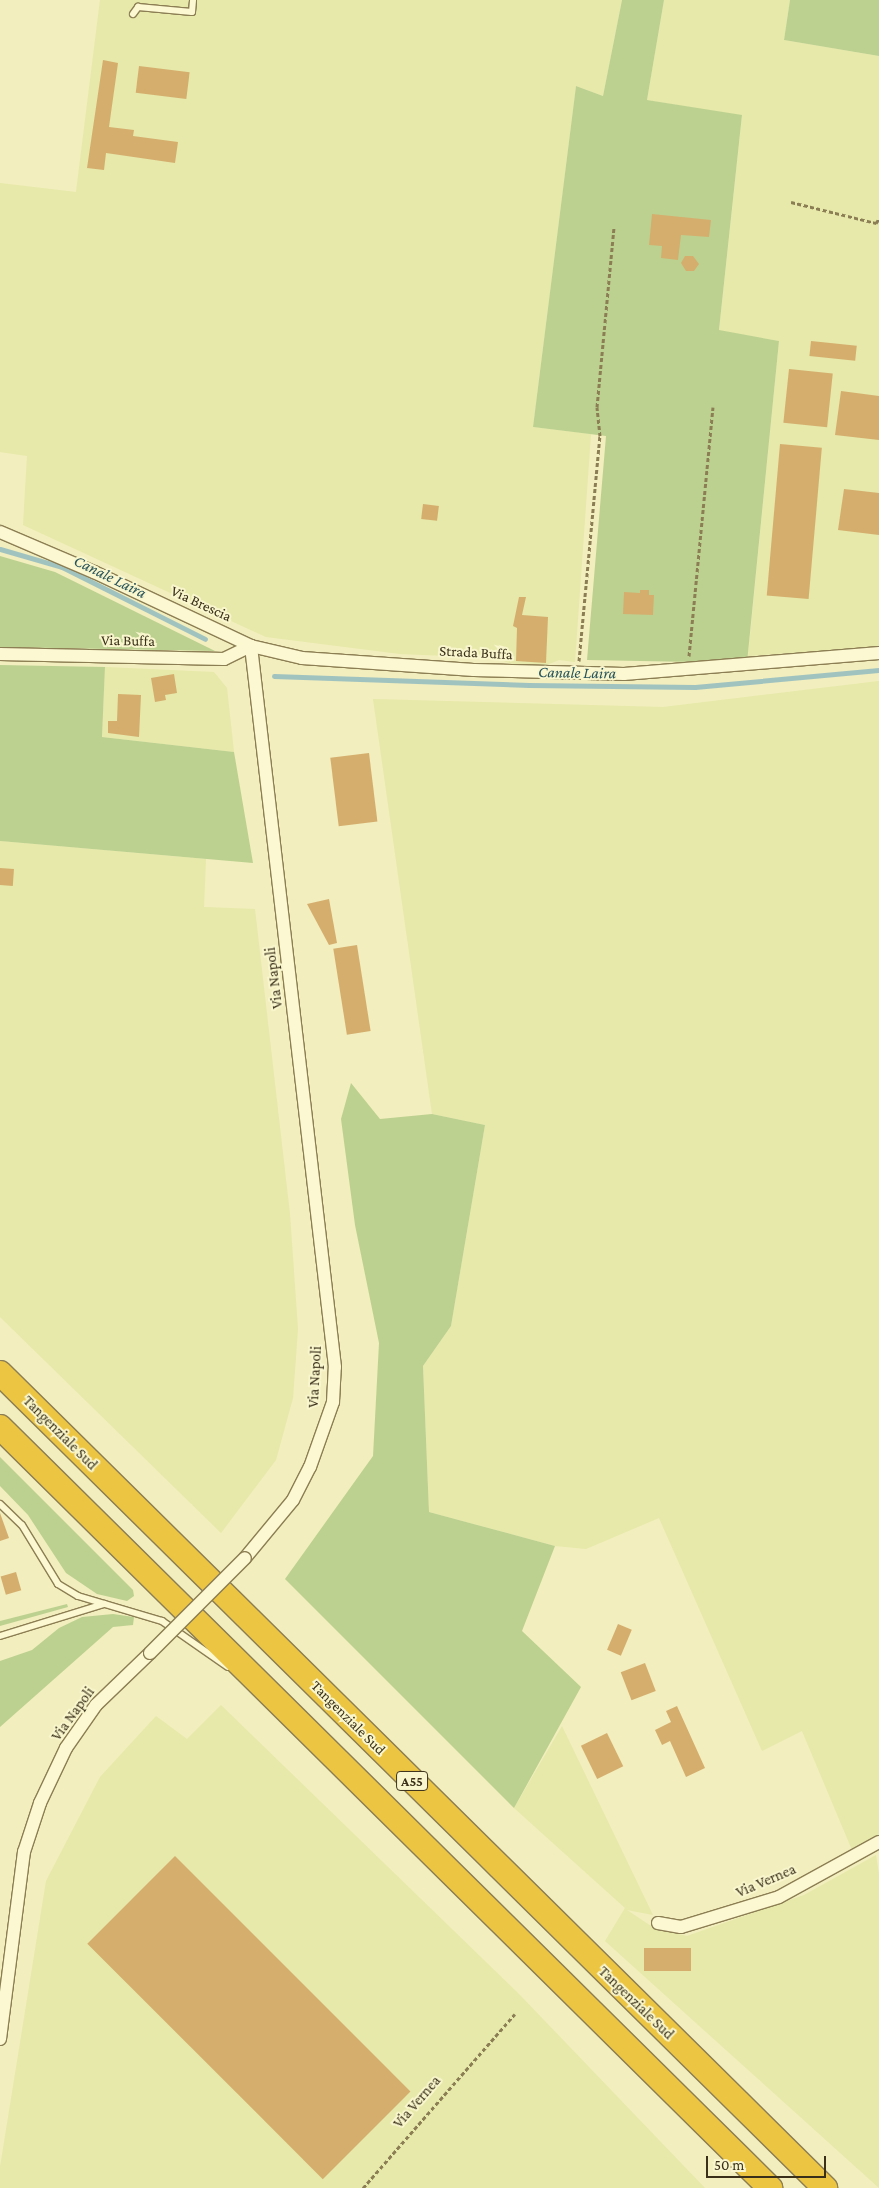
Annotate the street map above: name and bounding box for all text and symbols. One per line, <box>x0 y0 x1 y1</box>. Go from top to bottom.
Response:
water label: Canale Laira <box>71 551 149 603</box>
street label: Via Brescia <box>168 582 234 626</box>
street label: Via Buffa <box>101 632 155 650</box>
street label: Strada Buffa <box>439 642 513 664</box>
water label: Canale Laira <box>538 663 616 683</box>
street label: Via Napoli <box>261 946 287 1010</box>
street label: Via Napoli <box>304 1346 326 1408</box>
street label: Tangenziale Sud <box>19 1392 101 1474</box>
street label: Tangenziale Sud <box>307 1677 389 1759</box>
street label: Via Napoli <box>48 1684 98 1744</box>
road number: A55 <box>396 1770 428 1792</box>
street label: Via Vernea <box>733 1860 799 1902</box>
street label: Tangenziale Sud <box>595 1963 677 2043</box>
street label: Via Vernea <box>389 2072 445 2132</box>
scale bar <box>709 2146 829 2178</box>
text: 50 m <box>714 2157 744 2173</box>

